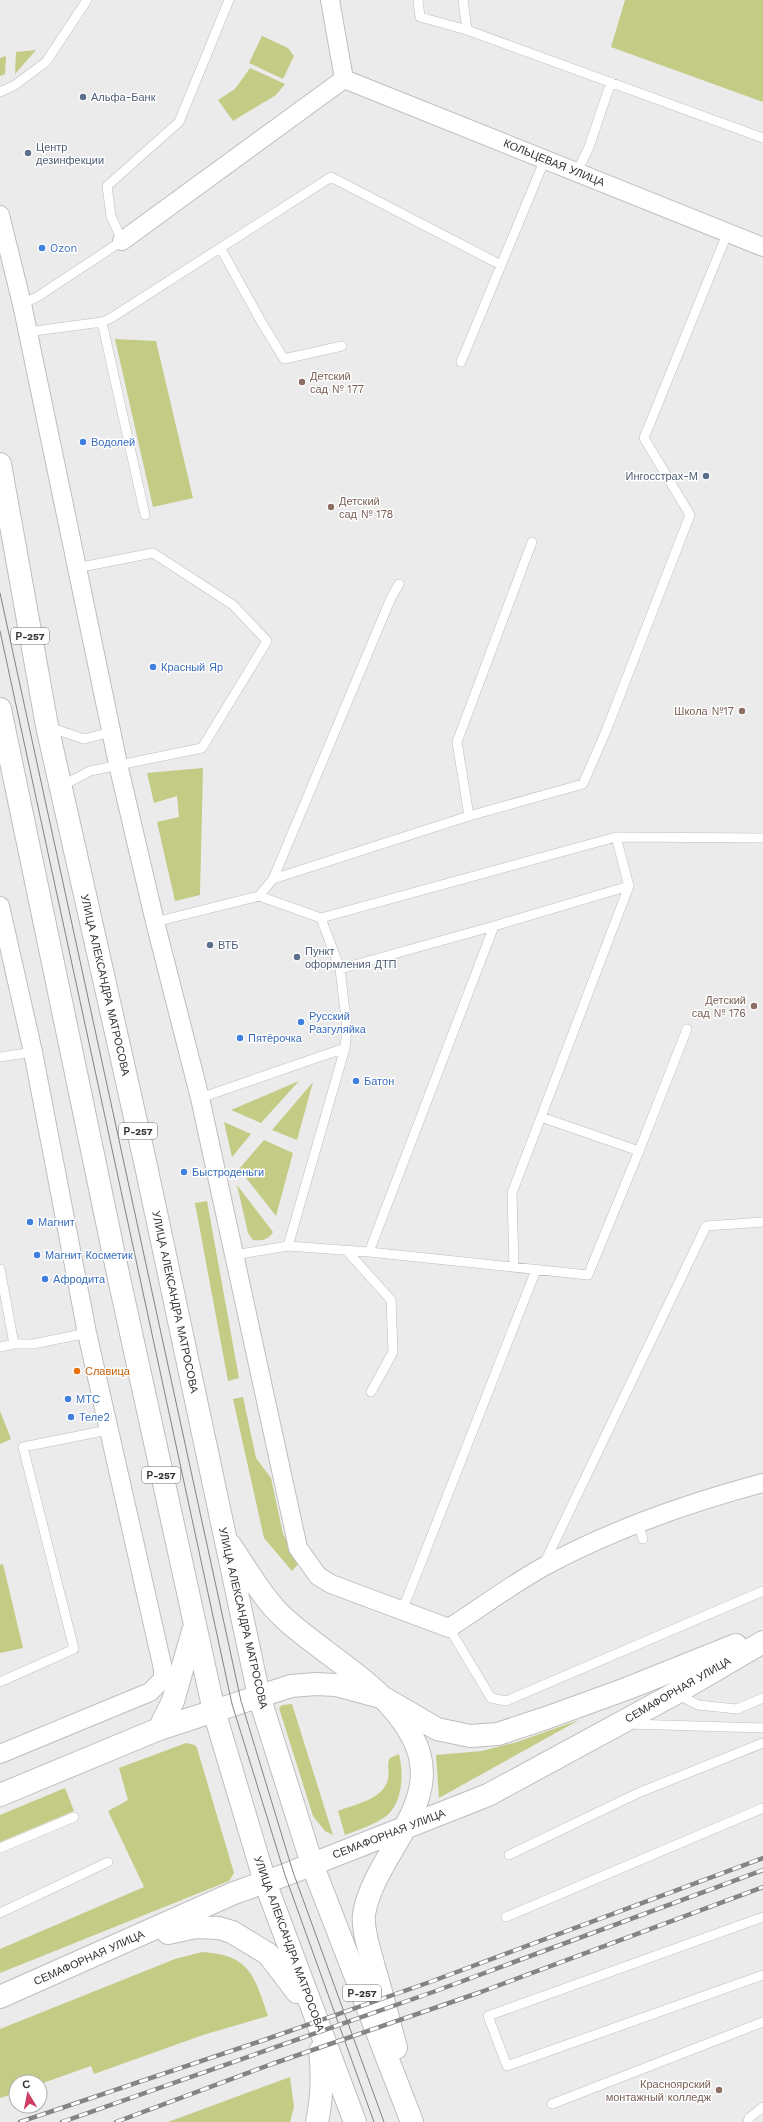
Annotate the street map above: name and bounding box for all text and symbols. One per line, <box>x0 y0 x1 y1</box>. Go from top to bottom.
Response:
place label: Альфа-Банк <box>91 91 156 104</box>
marker: Альфа-Банк <box>78 92 88 102</box>
street label: КОЛЬЦЕВАЯ УЛИЦА <box>502 137 607 189</box>
place label: Центр дезинфекции <box>36 141 104 167</box>
marker: Центр дезинфекции <box>23 148 33 158</box>
place label: Ozon <box>50 242 77 255</box>
marker: Ozon <box>37 243 47 253</box>
place label: Детский сад № 177 <box>310 370 364 396</box>
marker: Детский сад № 177 <box>297 377 307 387</box>
place label: Водолей <box>91 436 135 449</box>
marker: Водолей <box>78 437 88 447</box>
place label: Ингосстрах-М <box>626 470 698 483</box>
marker: Ингосстрах-М <box>701 471 711 481</box>
place label: Детский сад № 178 <box>339 495 394 521</box>
marker: Детский сад № 178 <box>326 502 336 512</box>
road number: Р-257 <box>11 628 49 644</box>
place label: Красный Яр <box>161 661 223 674</box>
marker: Красный Яр <box>148 662 158 672</box>
place label: Школа №17 <box>674 705 734 718</box>
marker: Школа №17 <box>737 706 747 716</box>
street label: УЛИЦА АЛЕКСАНДРА МАТРОСОВА <box>78 893 132 1078</box>
place label: ВТБ <box>218 939 239 952</box>
marker: ВТБ <box>205 940 215 950</box>
place label: Пункт оформления ДТП <box>305 945 397 971</box>
marker: Пункт оформления ДТП <box>292 952 302 962</box>
place label: Детский сад № 176 <box>692 994 746 1020</box>
marker: Детский сад № 176 <box>749 1001 759 1011</box>
place label: Русский Разгуляйка <box>309 1010 367 1036</box>
marker: Русский Разгуляйка <box>296 1017 306 1027</box>
place label: Пятёрочка <box>248 1032 303 1045</box>
marker: Пятёрочка <box>235 1033 245 1043</box>
place label: Батон <box>364 1075 394 1088</box>
marker: Батон <box>351 1076 361 1086</box>
road number: Р-257 <box>119 1123 157 1139</box>
place label: Быстроденьги <box>192 1166 264 1179</box>
marker: Быстроденьги <box>179 1167 189 1177</box>
street label: УЛИЦА АЛЕКСАНДРА МАТРОСОВА <box>149 1210 201 1395</box>
place label: Магнит <box>38 1216 75 1229</box>
marker: Магнит <box>25 1217 35 1227</box>
place label: Магнит Косметик <box>45 1249 133 1262</box>
marker: Магнит Косметик <box>32 1250 42 1260</box>
place label: Афродита <box>53 1273 106 1286</box>
marker: Афродита <box>40 1274 50 1284</box>
place label: Славица <box>85 1365 131 1378</box>
marker: Славица <box>72 1366 82 1376</box>
place label: МТС <box>76 1393 100 1406</box>
marker: МТС <box>63 1394 73 1404</box>
place label: Теле2 <box>79 1411 110 1424</box>
marker: Теле2 <box>66 1412 76 1422</box>
road number: Р-257 <box>142 1467 180 1483</box>
street label: УЛИЦА АЛЕКСАНДРА МАТРОСОВА <box>216 1526 270 1711</box>
street label: СЕМАФОРНАЯ УЛИЦА <box>623 1654 734 1726</box>
street label: СЕМАФОРНАЯ УЛИЦА <box>331 1806 448 1862</box>
street label: УЛИЦА АЛЕКСАНДРА МАТРОСОВА <box>251 1854 327 2034</box>
street label: СЕМАФОРНАЯ УЛИЦА <box>32 1927 147 1988</box>
road number: Р-257 <box>343 1985 381 2001</box>
north arrow <box>8 2074 48 2114</box>
text: С <box>21 2078 31 2092</box>
place label: Красноярский монтажный колледж <box>606 2078 712 2104</box>
marker: Красноярский монтажный колледж <box>714 2085 724 2095</box>

